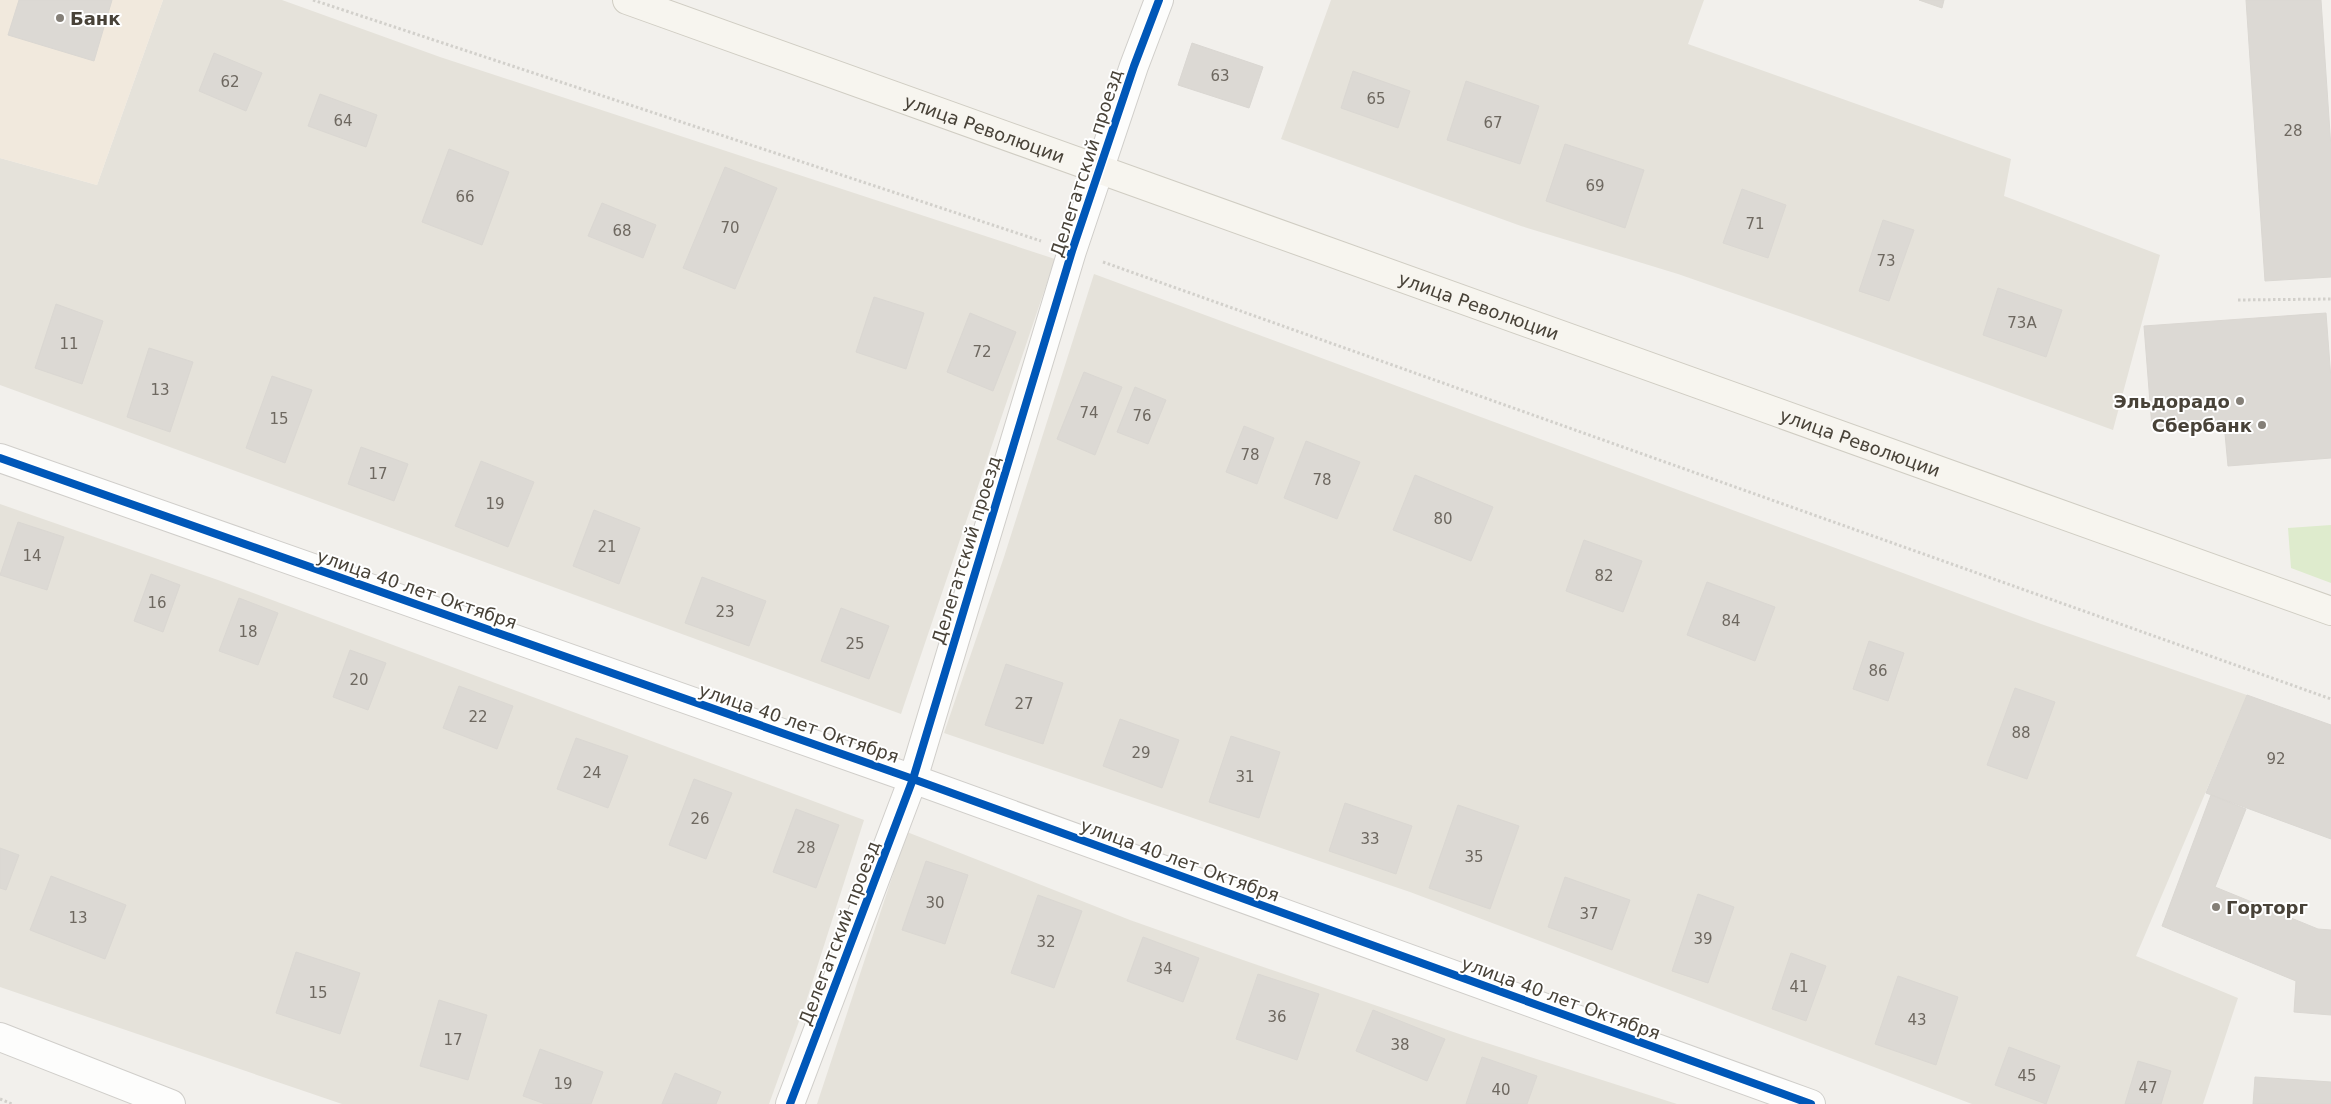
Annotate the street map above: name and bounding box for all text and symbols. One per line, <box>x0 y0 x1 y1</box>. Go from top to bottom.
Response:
place label: Банк <box>70 8 121 29</box>
marker: Банк <box>54 12 66 24</box>
street label: Делегатский проезд <box>1046 67 1126 259</box>
house number: 63 <box>1210 67 1230 85</box>
house number: 62 <box>220 73 240 91</box>
street label: улица Революции <box>902 90 1068 167</box>
house number: 65 <box>1366 90 1386 108</box>
house number: 64 <box>333 112 353 130</box>
house number: 67 <box>1483 114 1503 132</box>
house number: 28 <box>2283 122 2303 140</box>
house number: 69 <box>1585 177 1605 195</box>
house number: 66 <box>455 188 475 206</box>
house number: 71 <box>1745 215 1765 233</box>
house number: 70 <box>720 219 740 237</box>
house number: 68 <box>612 222 632 240</box>
house number: 73 <box>1876 252 1896 270</box>
street label: улица Революции <box>1396 267 1562 344</box>
house number: 73А <box>2007 314 2037 332</box>
house number: 11 <box>59 335 79 353</box>
house number: 72 <box>972 343 992 361</box>
house number: 13 <box>150 381 170 399</box>
place label: Эльдорадо <box>2113 391 2230 412</box>
marker: Эльдорадо <box>2234 395 2246 407</box>
house number: 74 <box>1079 404 1099 422</box>
street label: улица Революции <box>1777 404 1943 481</box>
house number: 76 <box>1132 407 1152 425</box>
house number: 15 <box>269 410 289 428</box>
place label: Сбербанк <box>2152 415 2252 436</box>
marker: Сбербанк <box>2256 419 2268 431</box>
house number: 78 <box>1240 446 1260 464</box>
street label: Делегатский проезд <box>927 453 1005 647</box>
house number: 17 <box>368 465 388 483</box>
house number: 78 <box>1312 471 1332 489</box>
house number: 19 <box>485 495 505 513</box>
house number: 80 <box>1433 510 1453 528</box>
house number: 21 <box>597 538 617 556</box>
street label: улица 40 лет Октября <box>314 545 520 633</box>
house number: 14 <box>22 547 42 565</box>
house number: 82 <box>1594 567 1614 585</box>
house number: 16 <box>147 594 167 612</box>
house number: 23 <box>715 603 735 621</box>
house number: 84 <box>1721 612 1741 630</box>
house number: 18 <box>238 623 258 641</box>
house number: 25 <box>845 635 865 653</box>
house number: 86 <box>1868 662 1888 680</box>
house number: 20 <box>349 671 369 689</box>
street label: улица 40 лет Октября <box>696 679 902 767</box>
house number: 27 <box>1014 695 1034 713</box>
house number: 22 <box>468 708 488 726</box>
house number: 88 <box>2011 724 2031 742</box>
house number: 29 <box>1131 744 1151 762</box>
house number: 92 <box>2266 750 2286 768</box>
house number: 24 <box>582 764 602 782</box>
house number: 31 <box>1235 768 1255 786</box>
house number: 26 <box>690 810 710 828</box>
street label: улица 40 лет Октября <box>1078 814 1282 906</box>
house number: 33 <box>1360 830 1380 848</box>
street label: Делегатский проезд <box>794 838 884 1028</box>
house number: 28 <box>796 839 816 857</box>
house number: 35 <box>1464 848 1484 866</box>
house number: 30 <box>925 894 945 912</box>
place label: Горторг <box>2226 897 2308 918</box>
marker: Горторг <box>2210 901 2222 913</box>
house number: 37 <box>1579 905 1599 923</box>
house number: 13 <box>68 909 88 927</box>
house number: 39 <box>1693 930 1713 948</box>
house number: 32 <box>1036 933 1056 951</box>
street label: улица 40 лет Октября <box>1459 952 1663 1044</box>
house number: 34 <box>1153 960 1173 978</box>
house number: 41 <box>1789 978 1809 996</box>
house number: 15 <box>308 984 328 1002</box>
house number: 36 <box>1267 1008 1287 1026</box>
house number: 43 <box>1907 1011 1927 1029</box>
house number: 17 <box>443 1031 463 1049</box>
house number: 38 <box>1390 1036 1410 1054</box>
house number: 45 <box>2017 1067 2037 1085</box>
house number: 19 <box>553 1075 573 1093</box>
house number: 47 <box>2138 1079 2158 1097</box>
house number: 40 <box>1491 1081 1511 1099</box>

